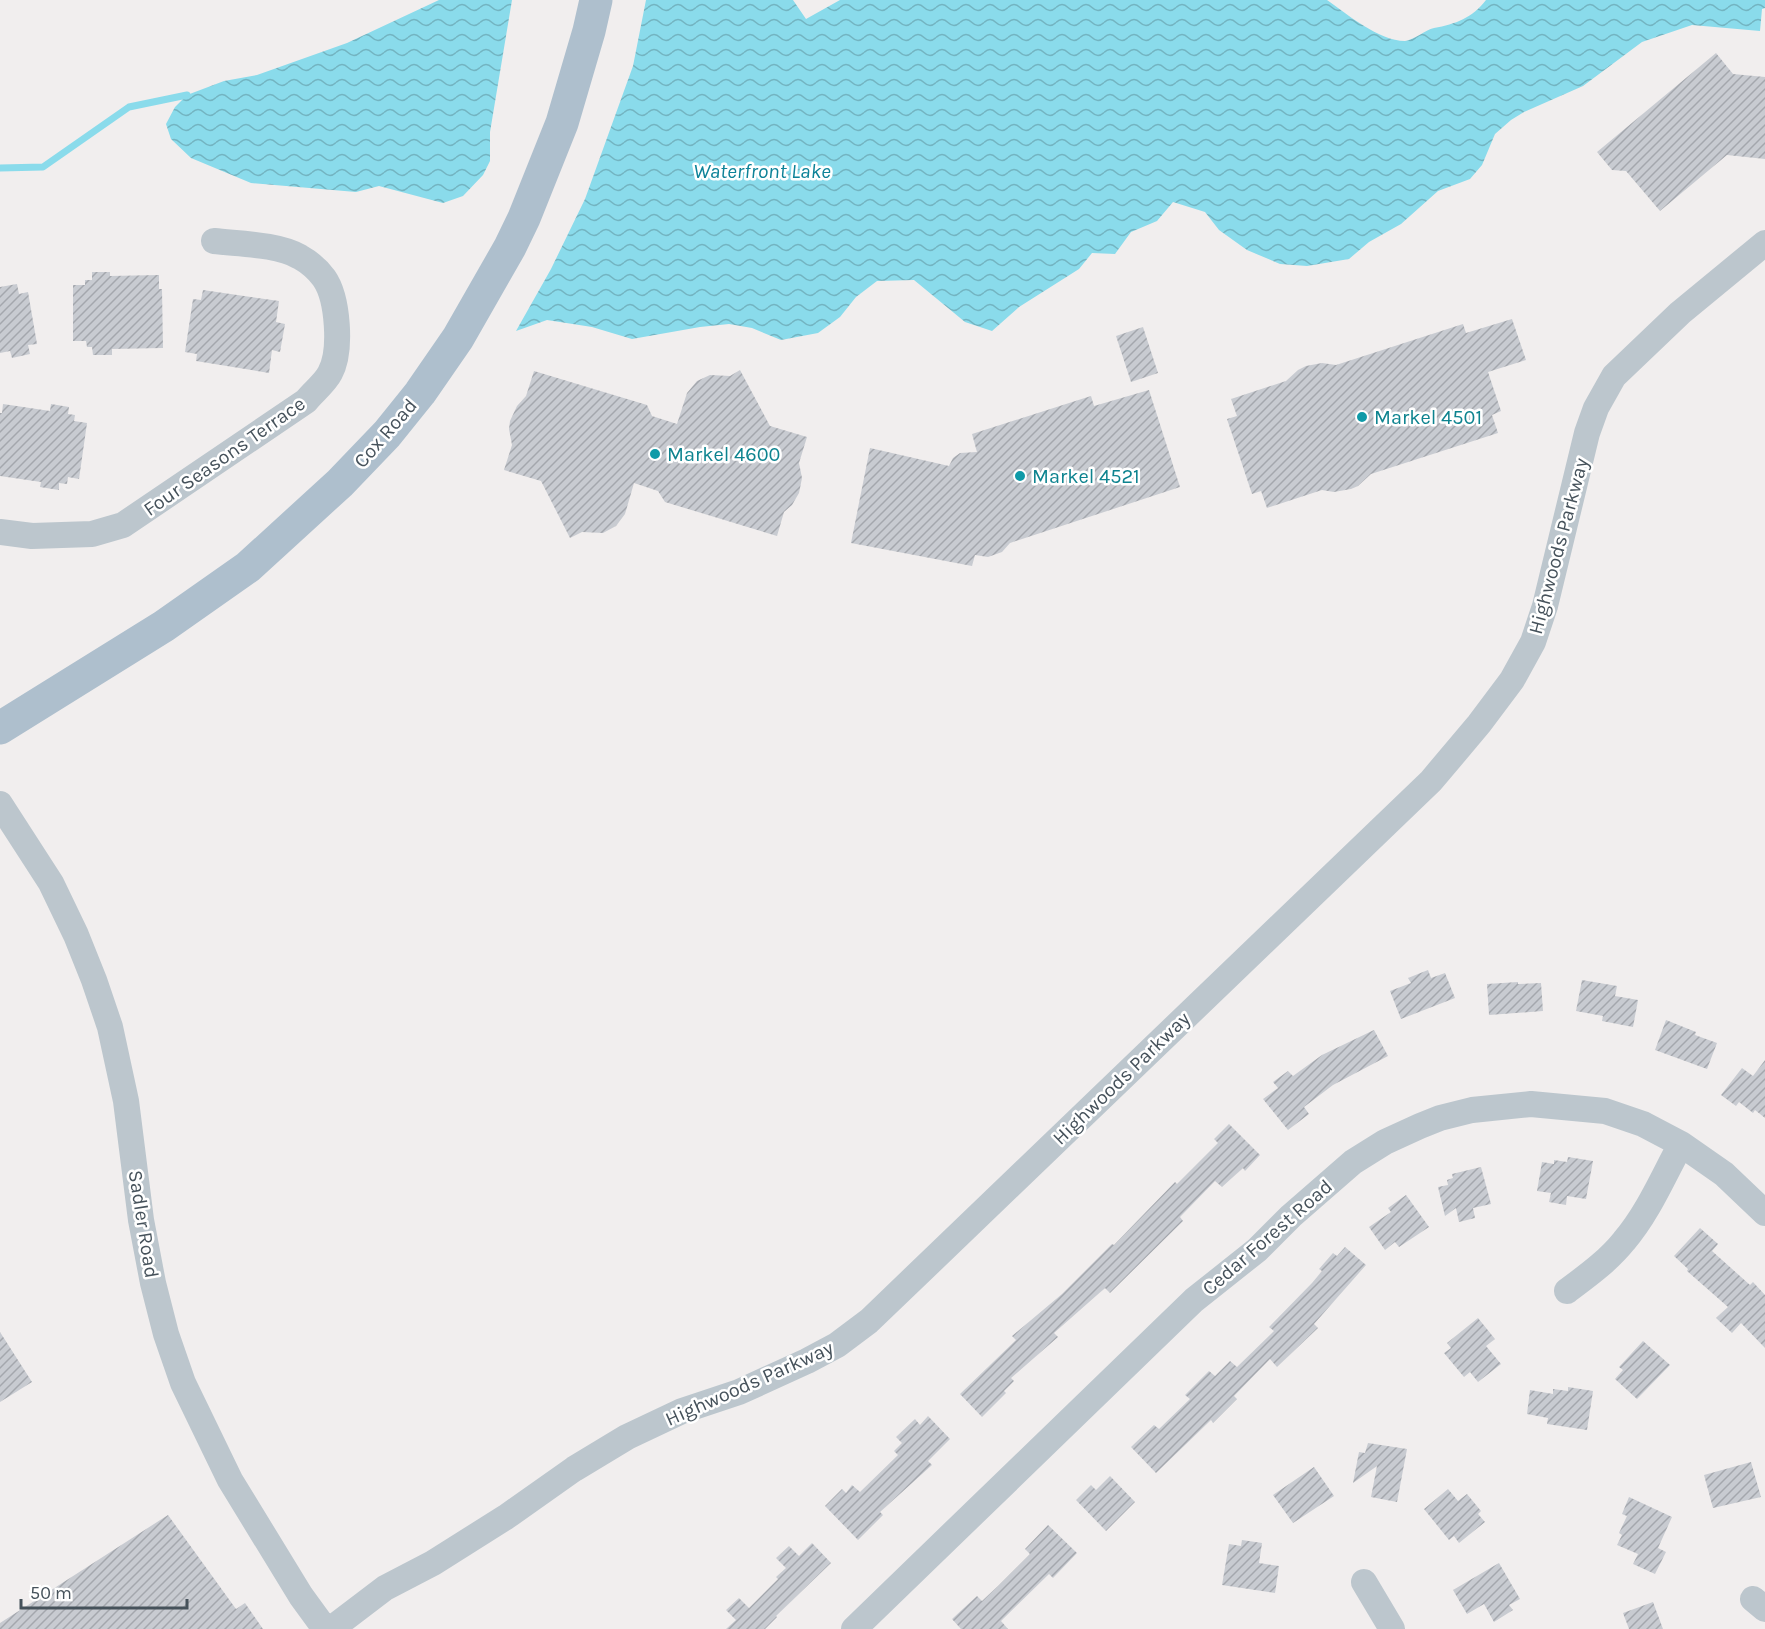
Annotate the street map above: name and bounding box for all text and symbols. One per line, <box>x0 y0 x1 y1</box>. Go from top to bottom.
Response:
water label: Waterfront Lake <box>693 159 831 183</box>
street label: Four Seasons Terrace <box>139 392 309 521</box>
street label: Cox Road <box>349 394 422 473</box>
place label: Markel 4501 <box>1374 406 1482 429</box>
marker: Markel 4501 <box>1355 410 1369 424</box>
place label: Markel 4600 <box>667 443 780 466</box>
marker: Markel 4600 <box>648 447 662 461</box>
street label: Highwoods Parkway <box>1524 455 1593 637</box>
place label: Markel 4521 <box>1032 465 1140 488</box>
marker: Markel 4521 <box>1013 469 1027 483</box>
street label: Highwoods Parkway <box>1048 1007 1195 1150</box>
street label: Sadler Road <box>124 1169 163 1280</box>
street label: Cedar Forest Road <box>1198 1175 1337 1300</box>
street label: Highwoods Parkway <box>662 1336 837 1431</box>
scale bar <box>21 1572 188 1610</box>
text: 50 m <box>30 1582 72 1604</box>

